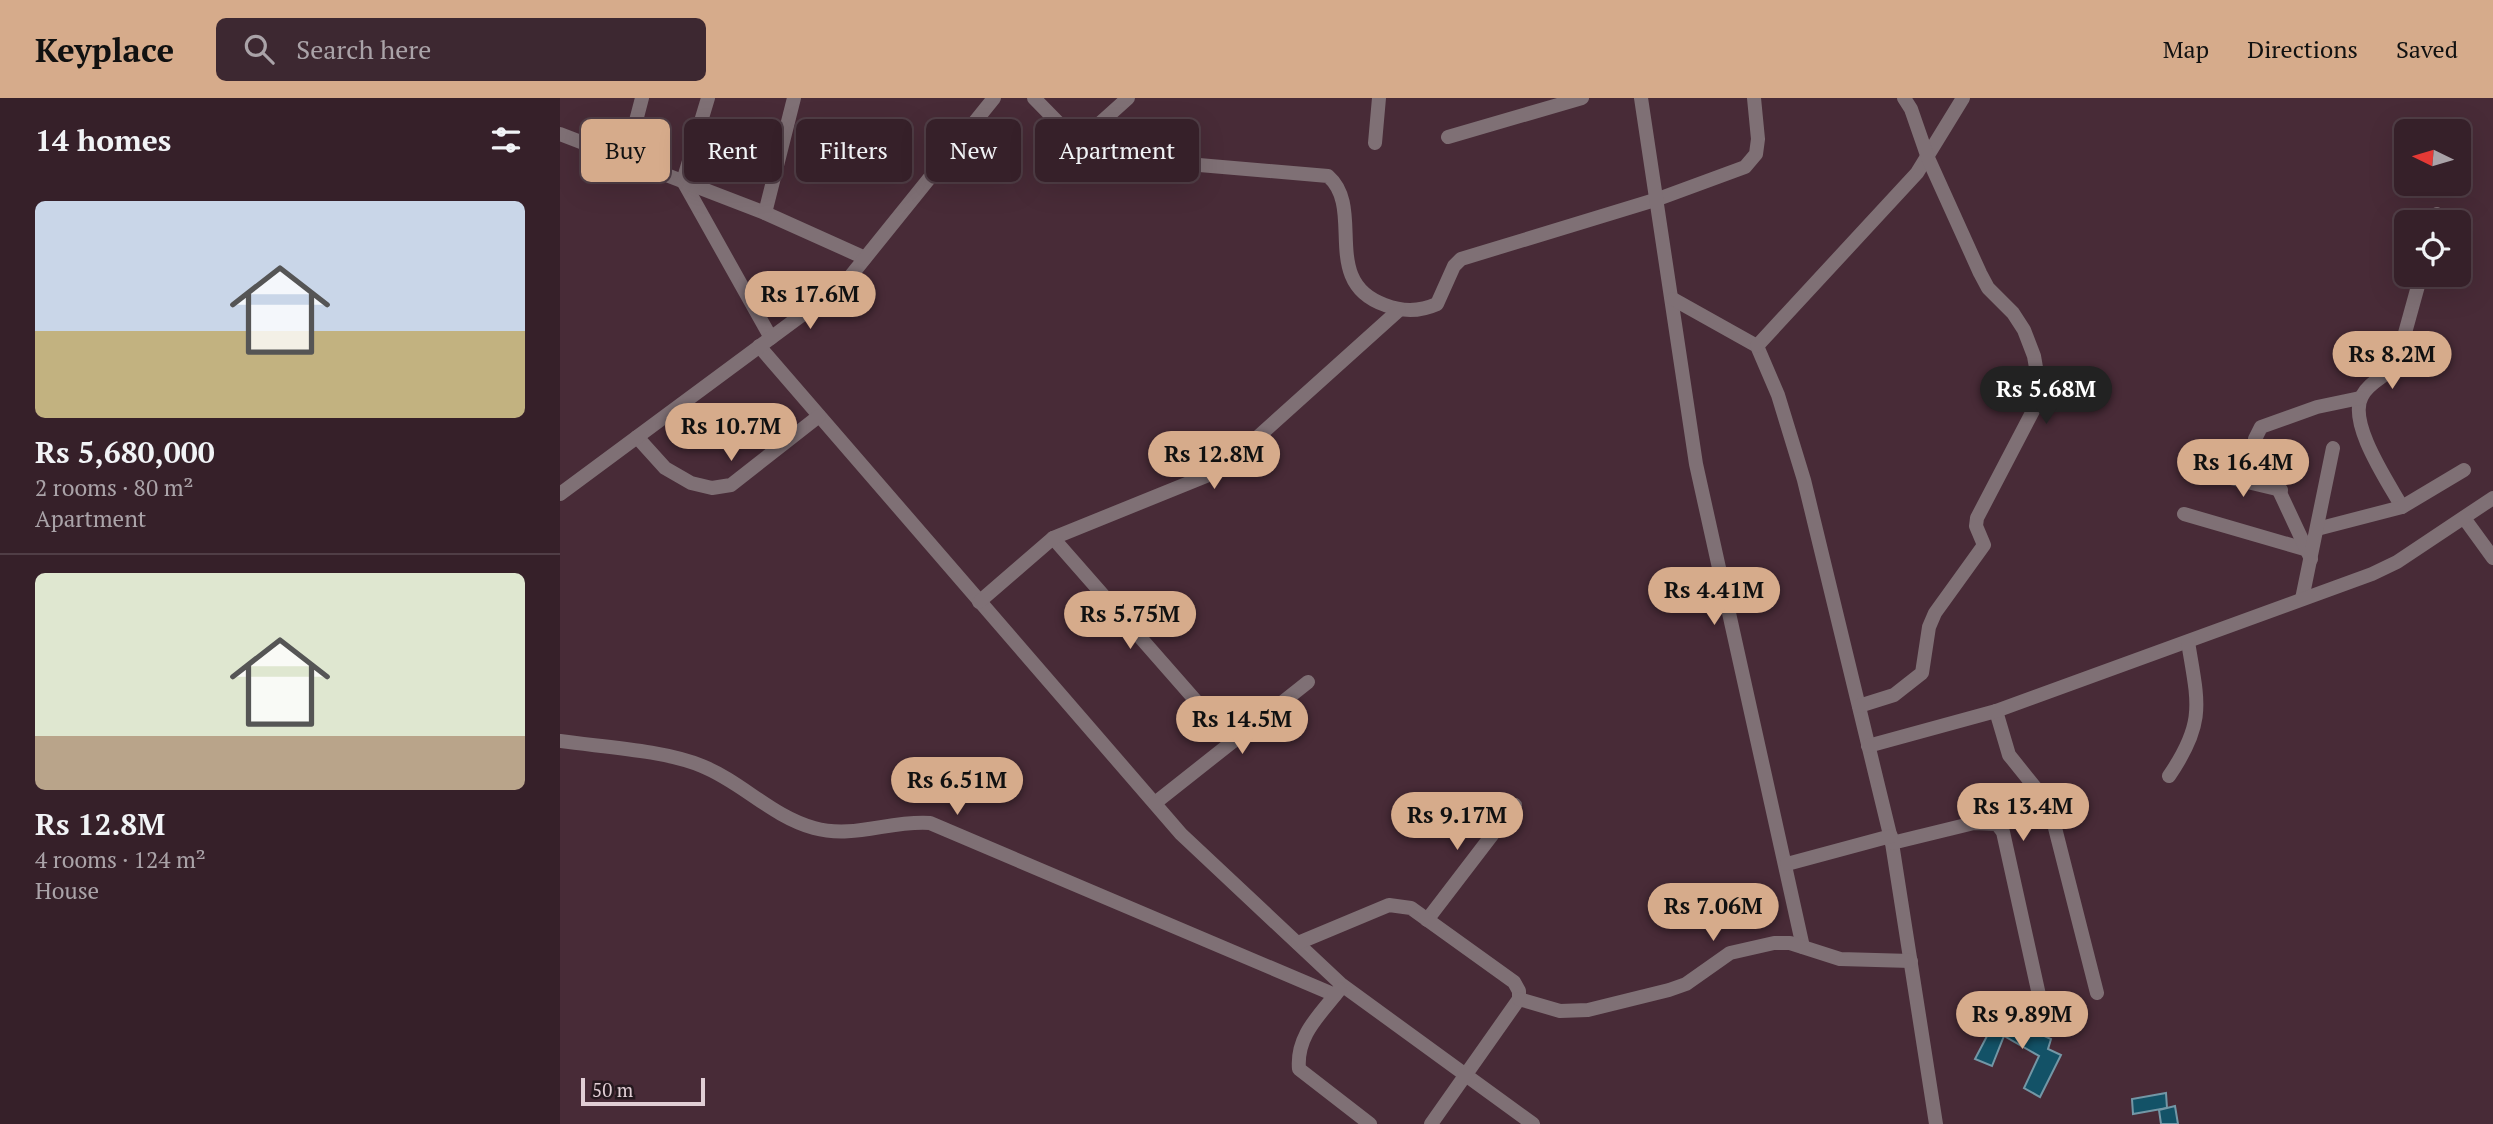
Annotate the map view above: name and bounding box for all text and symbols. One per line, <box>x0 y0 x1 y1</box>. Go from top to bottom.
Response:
search box <box>216 18 706 81</box>
text: Keyplace <box>35 28 174 71</box>
icon: search <box>240 30 278 68</box>
text: Search here <box>296 32 431 66</box>
text: Map <box>2163 33 2209 65</box>
text: Directions <box>2247 33 2358 65</box>
text: Saved <box>2396 33 2458 65</box>
chip: Buy <box>581 119 670 182</box>
chip: Rent <box>684 119 782 182</box>
chip: Filters <box>796 119 912 182</box>
chip: New <box>926 119 1021 182</box>
chip: Apartment <box>1035 119 1199 182</box>
north arrow <box>2394 119 2471 196</box>
map controls <box>2394 119 2471 287</box>
text: 14 homes <box>35 120 171 160</box>
icon: filters <box>487 121 525 159</box>
button: locate <box>2394 210 2471 287</box>
icon: home <box>217 247 343 373</box>
pin: Rs 17.6M <box>738 272 882 331</box>
text: Rs 17.6M <box>761 278 859 309</box>
pin: Rs 8.2M <box>2327 331 2457 391</box>
text: Rs 8.2M <box>2349 338 2435 369</box>
pin: Rs 5.68M <box>1974 366 2118 426</box>
text: Rs 5.68M <box>1996 373 2096 404</box>
pin: Rs 10.7M <box>659 404 803 463</box>
text: Rs 10.7M <box>681 410 781 441</box>
text: Rs 5,680,000 <box>35 432 215 472</box>
pin: Rs 12.8M <box>1142 432 1286 491</box>
text: Rs 12.8M <box>1164 438 1264 469</box>
pin: Rs 16.4M <box>2171 440 2315 499</box>
text: Rs 16.4M <box>2193 446 2293 477</box>
text: 2 rooms · 80 m² <box>35 472 194 503</box>
text: Apartment <box>35 503 146 534</box>
pin: Rs 4.41M <box>1642 568 1786 627</box>
text: Rs 4.41M <box>1664 574 1764 605</box>
pin: Rs 5.75M <box>1058 592 1202 651</box>
text: Rs 5.75M <box>1080 598 1180 629</box>
icon: home <box>217 619 343 745</box>
pin: Rs 14.5M <box>1170 696 1314 756</box>
text: Rs 14.5M <box>1192 703 1292 734</box>
pin: Rs 6.51M <box>885 758 1029 817</box>
text: Rs 6.51M <box>907 764 1007 795</box>
pin: Rs 13.4M <box>1951 784 2095 843</box>
text: Rs 13.4M <box>1973 790 2073 821</box>
pin: Rs 9.17M <box>1385 792 1529 852</box>
text: Rs 9.17M <box>1407 799 1507 830</box>
text: Rs 12.8M <box>35 804 165 844</box>
text: 4 rooms · 124 m² <box>35 844 206 875</box>
text: House <box>35 875 99 906</box>
pin: Rs 7.06M <box>1641 884 1785 943</box>
text: Rs 7.06M <box>1664 890 1762 921</box>
pin: Rs 9.89M <box>1950 992 2094 1051</box>
text: Rs 9.89M <box>1972 998 2072 1029</box>
scale bar <box>581 1075 705 1107</box>
text: 50 m <box>592 1077 633 1102</box>

